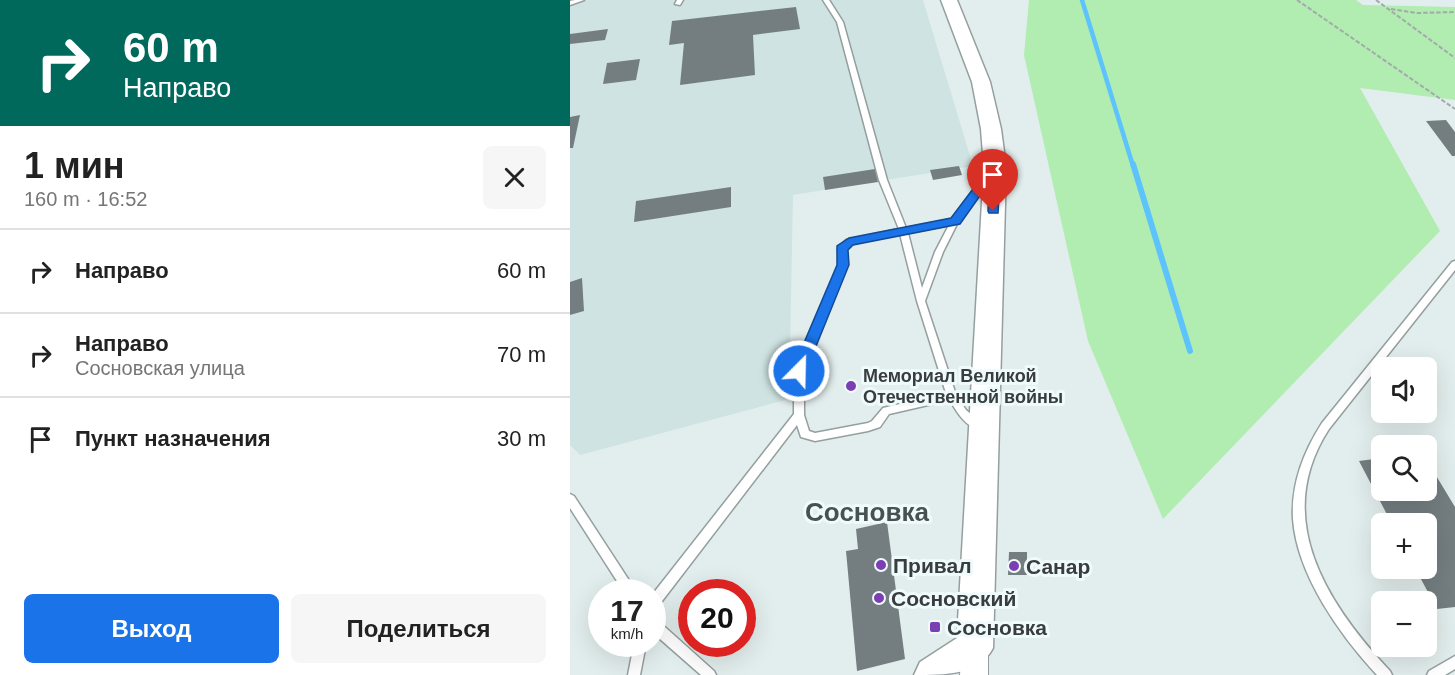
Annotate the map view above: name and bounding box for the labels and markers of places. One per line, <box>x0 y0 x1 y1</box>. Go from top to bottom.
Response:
pin <box>967 149 1018 211</box>
place label: Мемориал Великой Отечественной войны <box>863 366 1063 407</box>
marker: Мемориал Великой Отечественной войны <box>844 379 858 393</box>
place label: Привал <box>893 554 971 577</box>
place label: Санар <box>1026 555 1090 578</box>
marker: Привал <box>874 558 888 572</box>
marker: Санар <box>1007 559 1021 573</box>
place label: Сосновский <box>891 587 1016 610</box>
marker: Сосновский <box>872 591 886 605</box>
place label: Сосновка <box>947 616 1047 639</box>
marker: Сосновка <box>928 620 942 634</box>

